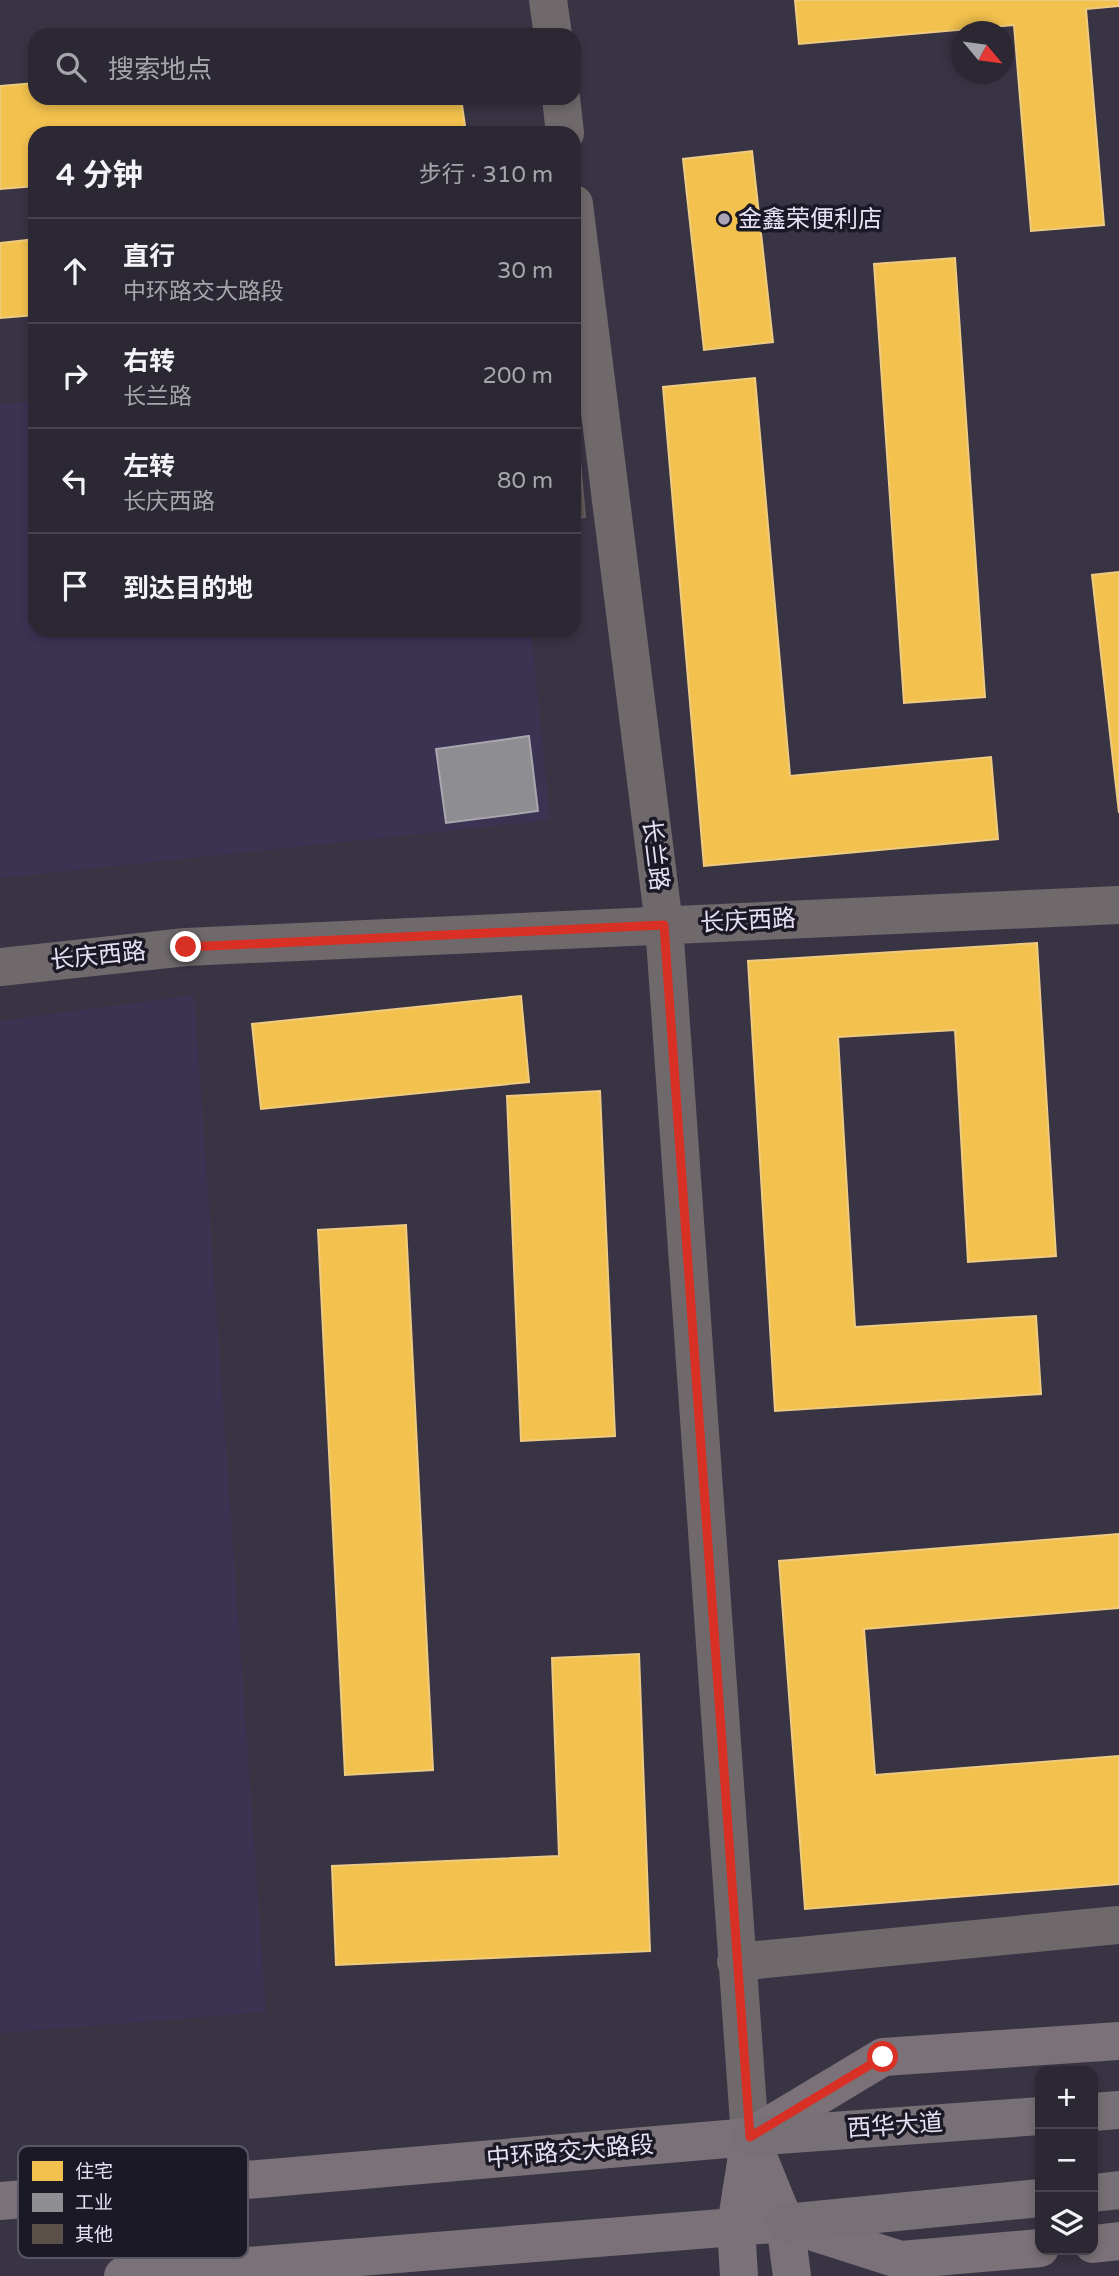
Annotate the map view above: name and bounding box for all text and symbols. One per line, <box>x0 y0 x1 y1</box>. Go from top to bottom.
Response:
north arrow <box>951 21 1014 84</box>
search box <box>28 28 581 105</box>
icon: search <box>52 48 90 86</box>
text: 搜索地点 <box>108 54 212 85</box>
text: 4 分钟 <box>56 157 143 194</box>
text: 步行 · 310 m <box>419 161 553 189</box>
place label: 金鑫荣便利店 <box>738 205 882 234</box>
marker: 金鑫荣便利店 <box>716 211 732 227</box>
text: 直行 <box>123 241 175 272</box>
icon: ahead <box>56 252 94 290</box>
text: 30 m <box>497 257 553 285</box>
text: 中环路交大路段 <box>123 278 284 306</box>
text: 右转 <box>123 346 175 377</box>
icon: right <box>56 357 94 395</box>
text: 200 m <box>483 362 553 390</box>
text: 长兰路 <box>123 383 192 411</box>
text: 左转 <box>123 451 175 482</box>
icon: left <box>56 462 94 500</box>
text: 80 m <box>497 467 553 495</box>
text: 长庆西路 <box>123 488 215 516</box>
icon: arrive <box>56 567 94 605</box>
text: 到达目的地 <box>123 573 253 604</box>
street label: 长兰路 <box>636 818 674 892</box>
street label: 长庆西路 <box>699 904 797 938</box>
route end <box>170 931 201 962</box>
street label: 长庆西路 <box>49 937 147 975</box>
route start <box>867 2041 898 2072</box>
map controls <box>1035 2066 1098 2255</box>
button: + <box>1035 2066 1098 2129</box>
street label: 西华大道 <box>846 2108 944 2144</box>
button: − <box>1035 2129 1098 2192</box>
street label: 中环路交大路段 <box>485 2130 655 2174</box>
legend <box>18 2146 248 2258</box>
text: 住宅 <box>75 2161 113 2183</box>
text: 工业 <box>75 2192 113 2214</box>
button: layers <box>1035 2192 1098 2255</box>
text: 其他 <box>75 2224 113 2246</box>

